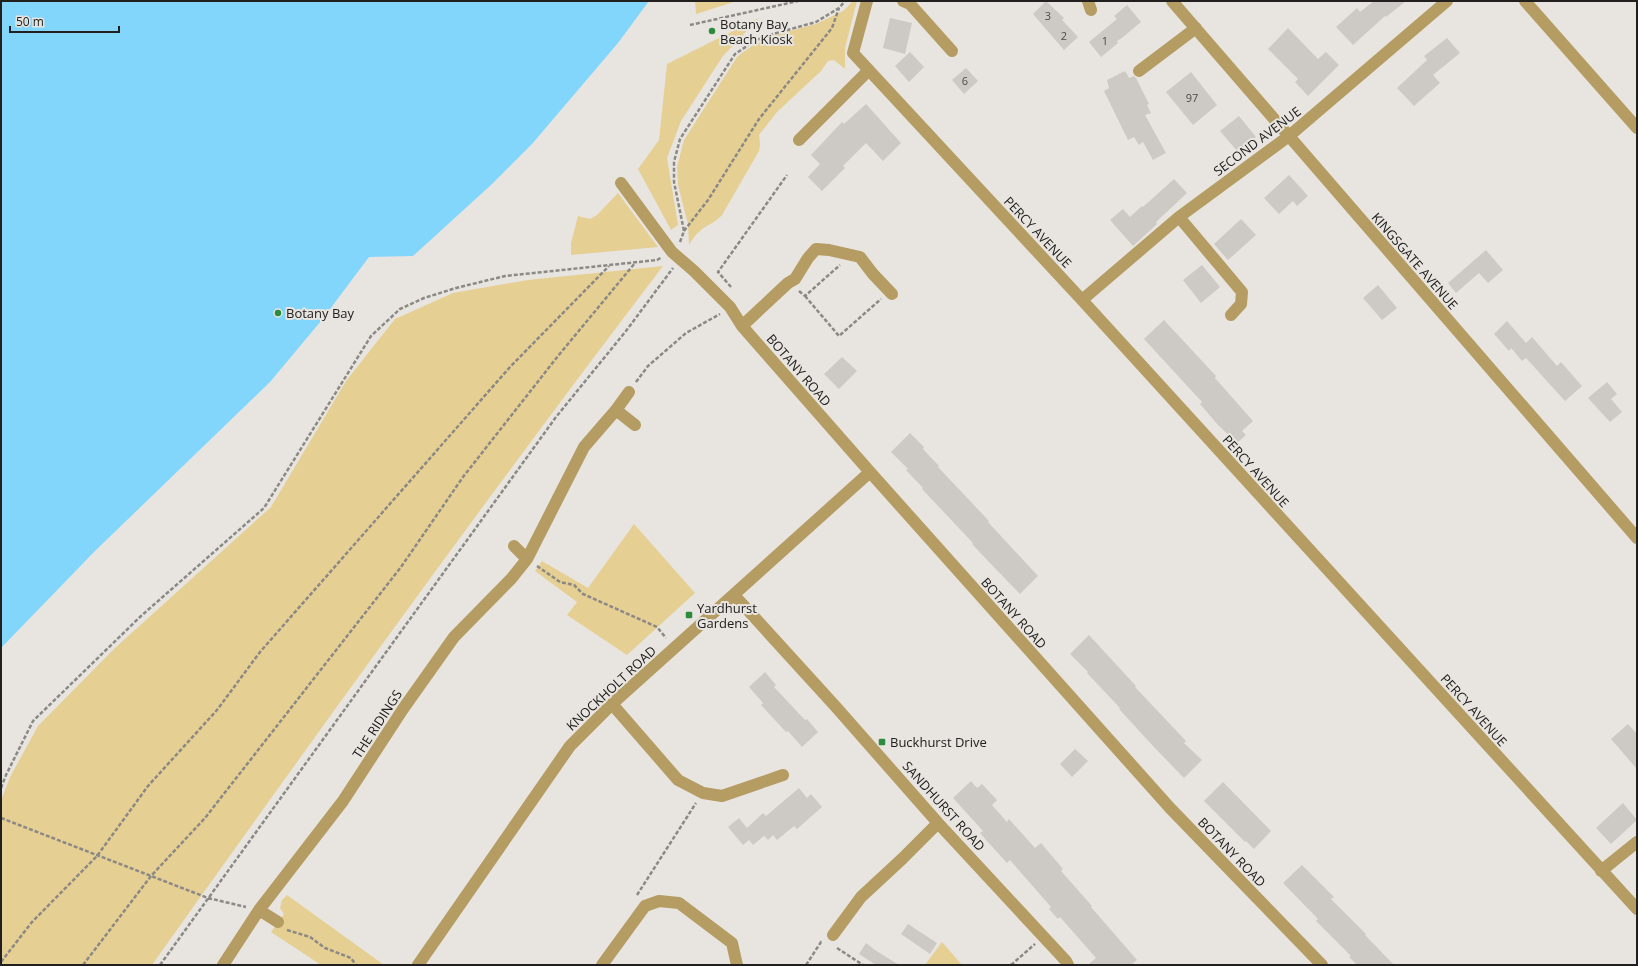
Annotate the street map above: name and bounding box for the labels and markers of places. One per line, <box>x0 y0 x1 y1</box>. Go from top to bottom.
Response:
place label: Botany Bay Beach Kiosk <box>720 15 793 48</box>
marker: Botany Bay Beach Kiosk <box>707 26 717 36</box>
place label: Botany Bay <box>286 304 355 322</box>
marker: Botany Bay <box>273 308 283 318</box>
place label: Yardhurst Gardens <box>697 599 757 632</box>
marker: Yardhurst Gardens <box>684 610 694 620</box>
place label: Buckhurst Drive <box>890 733 987 751</box>
marker: Buckhurst Drive <box>877 737 887 747</box>

